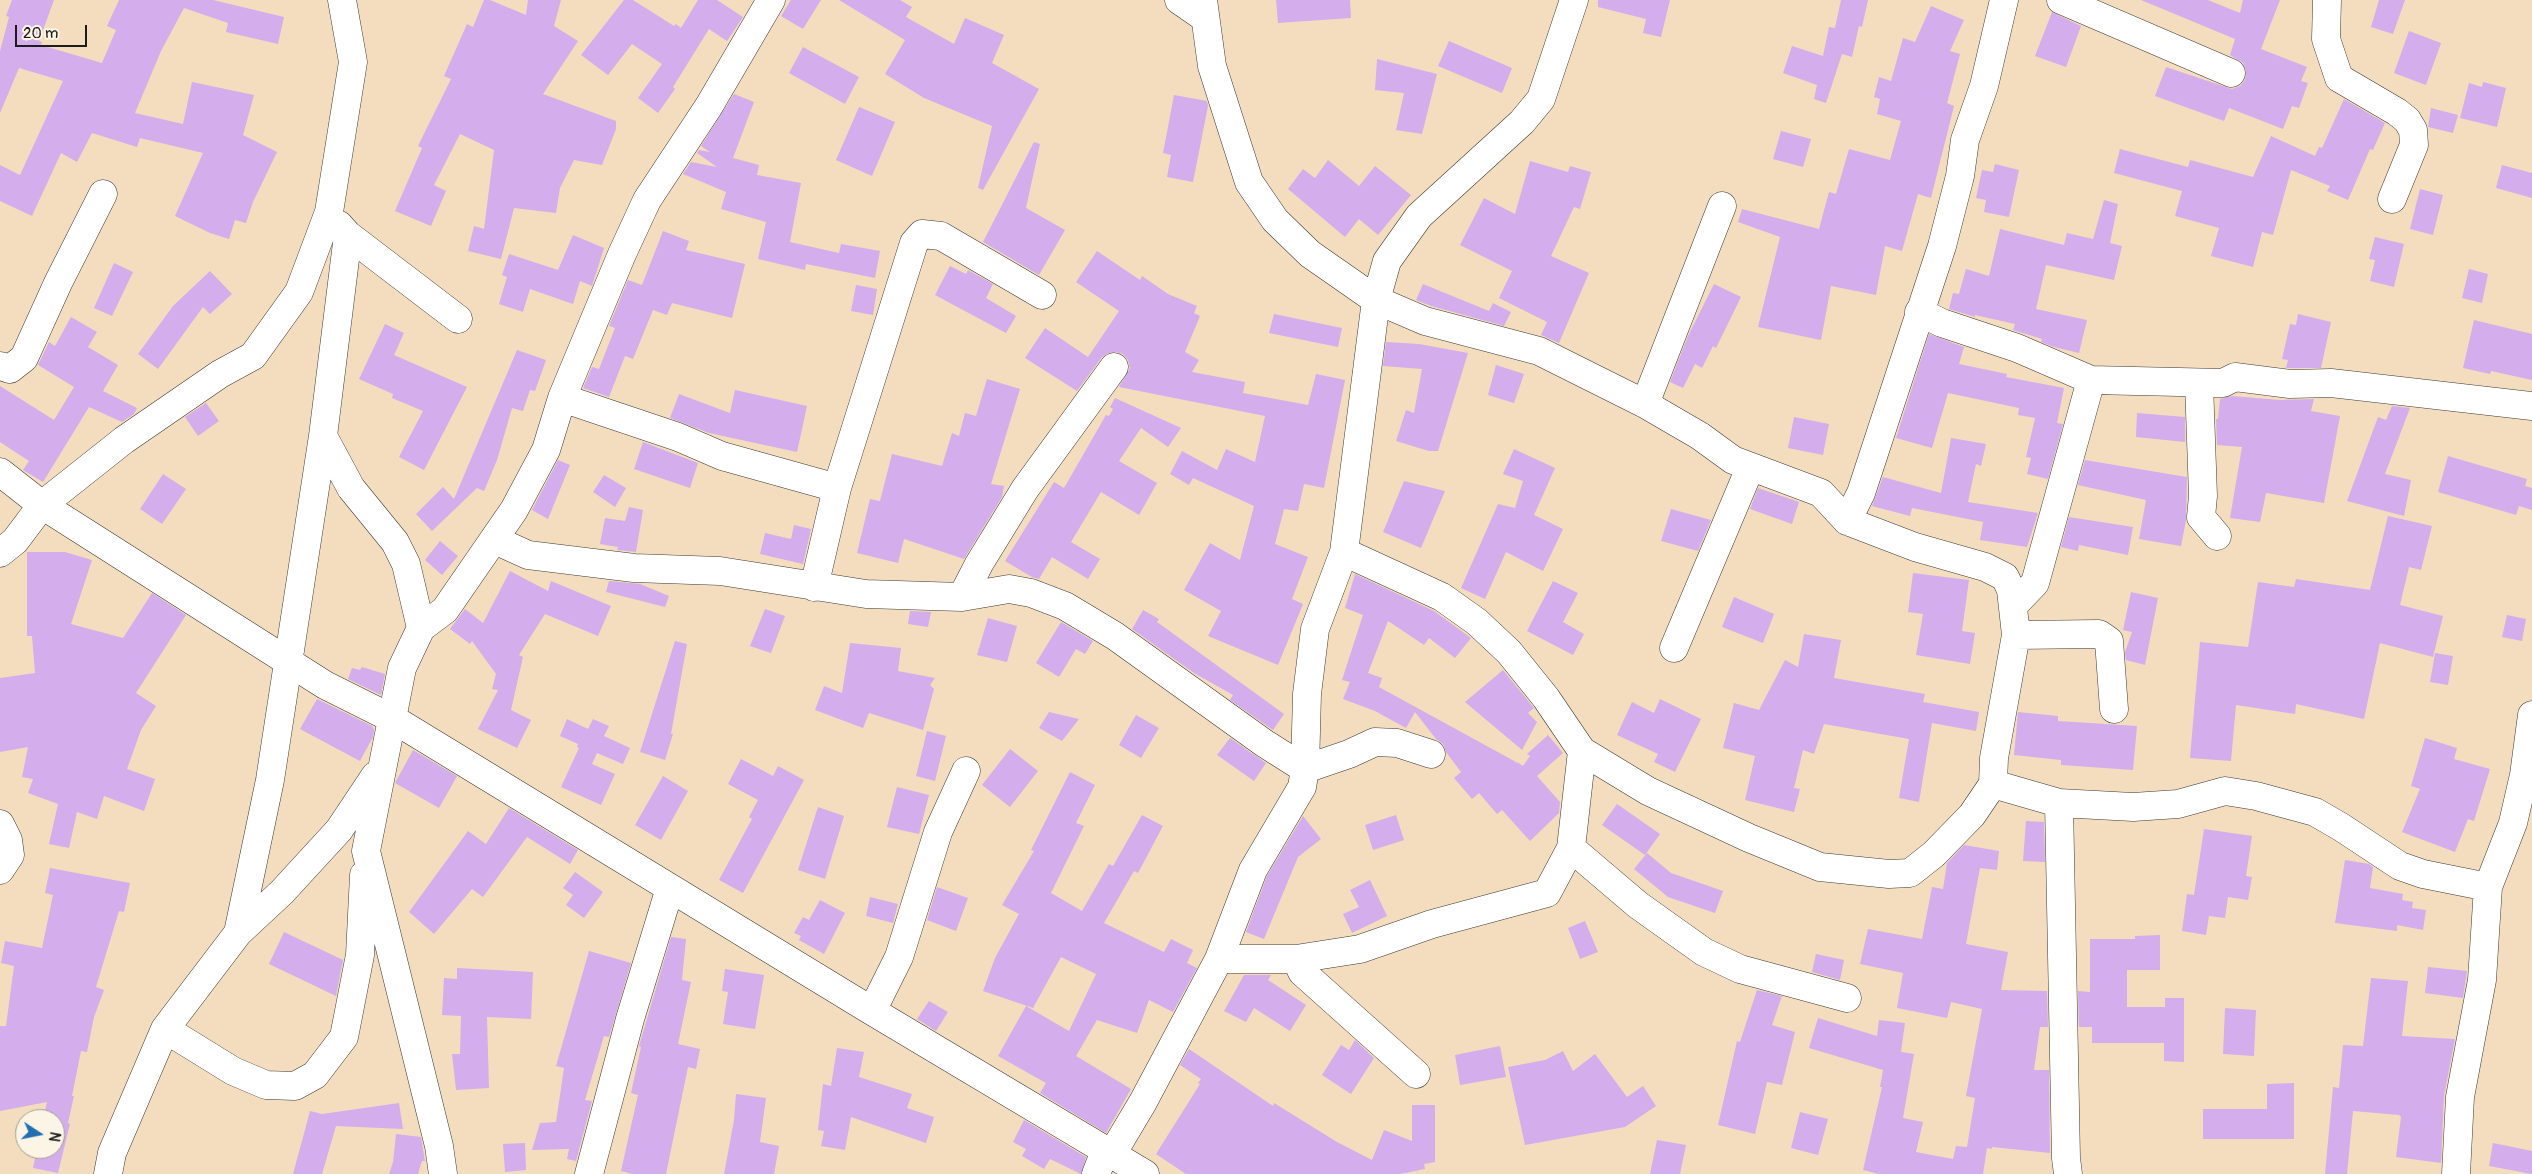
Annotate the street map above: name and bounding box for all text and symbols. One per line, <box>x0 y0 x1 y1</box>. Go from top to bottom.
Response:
scale bar <box>18 15 90 47</box>
text: 20 m <box>23 24 58 43</box>
north arrow <box>15 1109 65 1159</box>
text: N <box>45 1130 63 1143</box>

